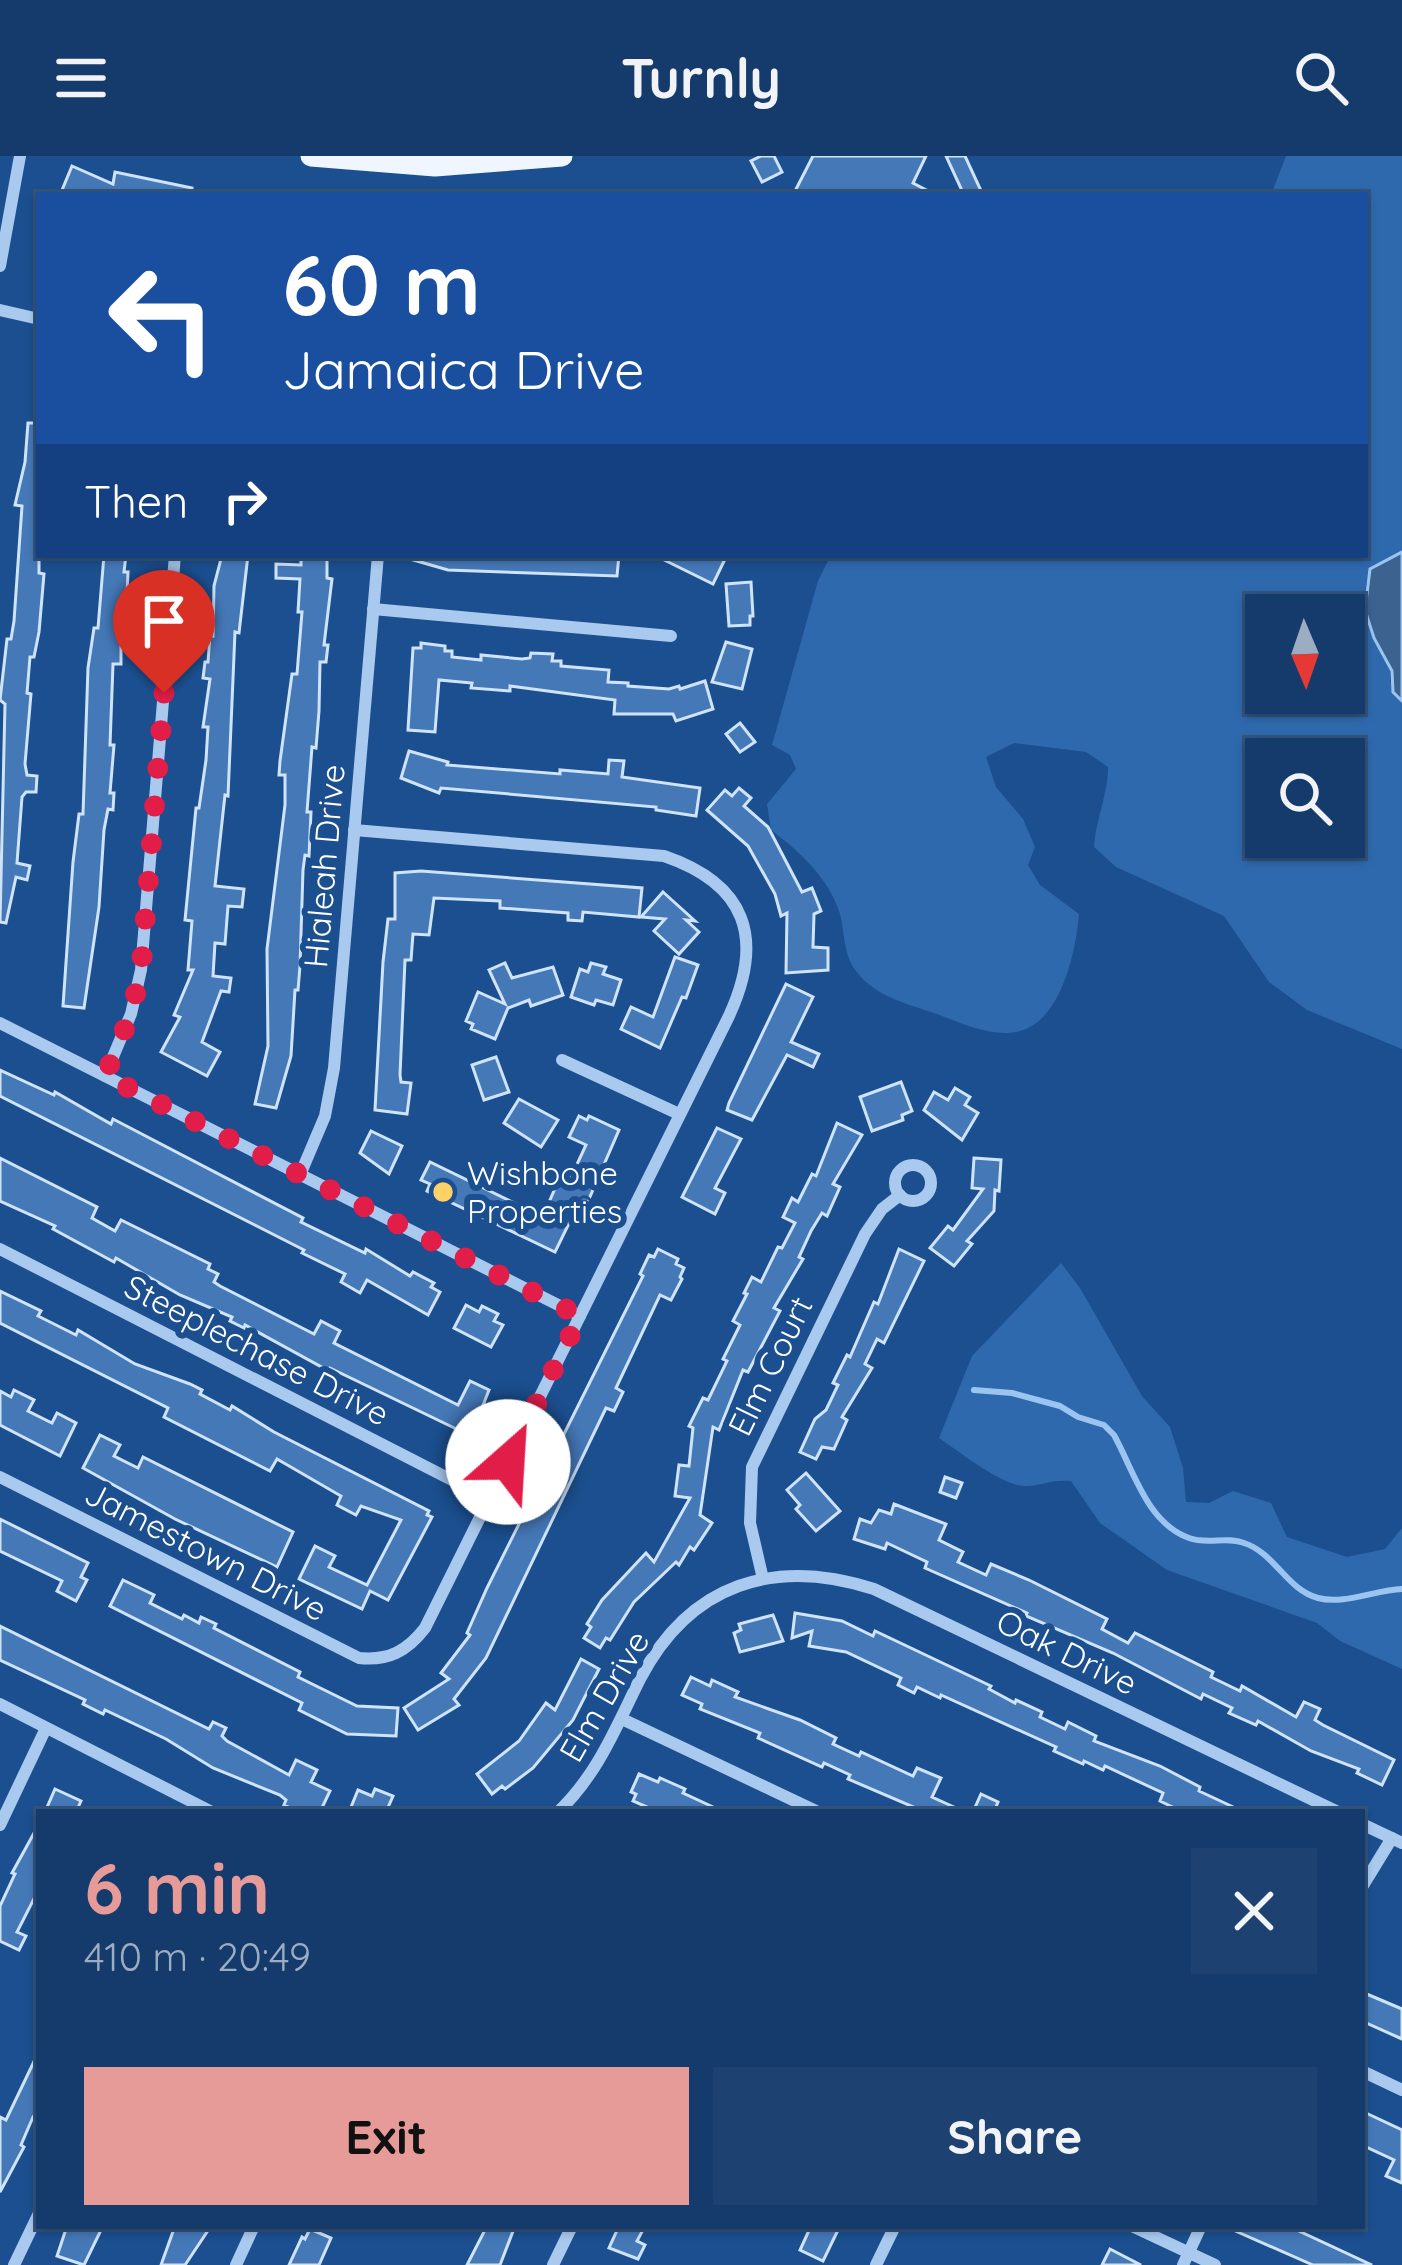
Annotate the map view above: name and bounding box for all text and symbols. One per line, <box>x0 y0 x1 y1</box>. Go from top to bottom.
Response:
text: Turnly <box>621 44 781 112</box>
icon: menu <box>48 45 114 111</box>
icon: search <box>1288 45 1354 111</box>
text: 60 m <box>282 231 481 336</box>
icon: left <box>84 240 240 396</box>
text: Jamaica Drive <box>282 335 645 403</box>
icon: right <box>212 468 278 534</box>
text: Then <box>84 473 188 529</box>
pin <box>113 570 215 693</box>
icon: arrive <box>131 588 197 654</box>
north arrow <box>1245 594 1365 714</box>
map controls <box>1245 594 1365 858</box>
button: search <box>1245 738 1365 858</box>
street label: Hialeah Drive <box>294 763 353 969</box>
place label: Wishbone Properties <box>467 1152 622 1231</box>
marker: Wishbone Properties <box>430 1179 456 1205</box>
street label: Steeplechase Drive <box>118 1265 396 1434</box>
street label: Elm Court <box>718 1290 821 1442</box>
position arrow <box>445 1399 571 1525</box>
street label: Jamestown Drive <box>78 1472 334 1629</box>
street label: Oak Drive <box>990 1600 1144 1703</box>
street label: Elm Drive <box>550 1623 658 1769</box>
text: 6 min <box>84 1842 270 1932</box>
button: close <box>1191 1848 1317 1974</box>
text: 410 m · 20:49 <box>84 1932 311 1981</box>
button: Exit <box>84 2067 689 2205</box>
button: Share <box>713 2067 1317 2205</box>

